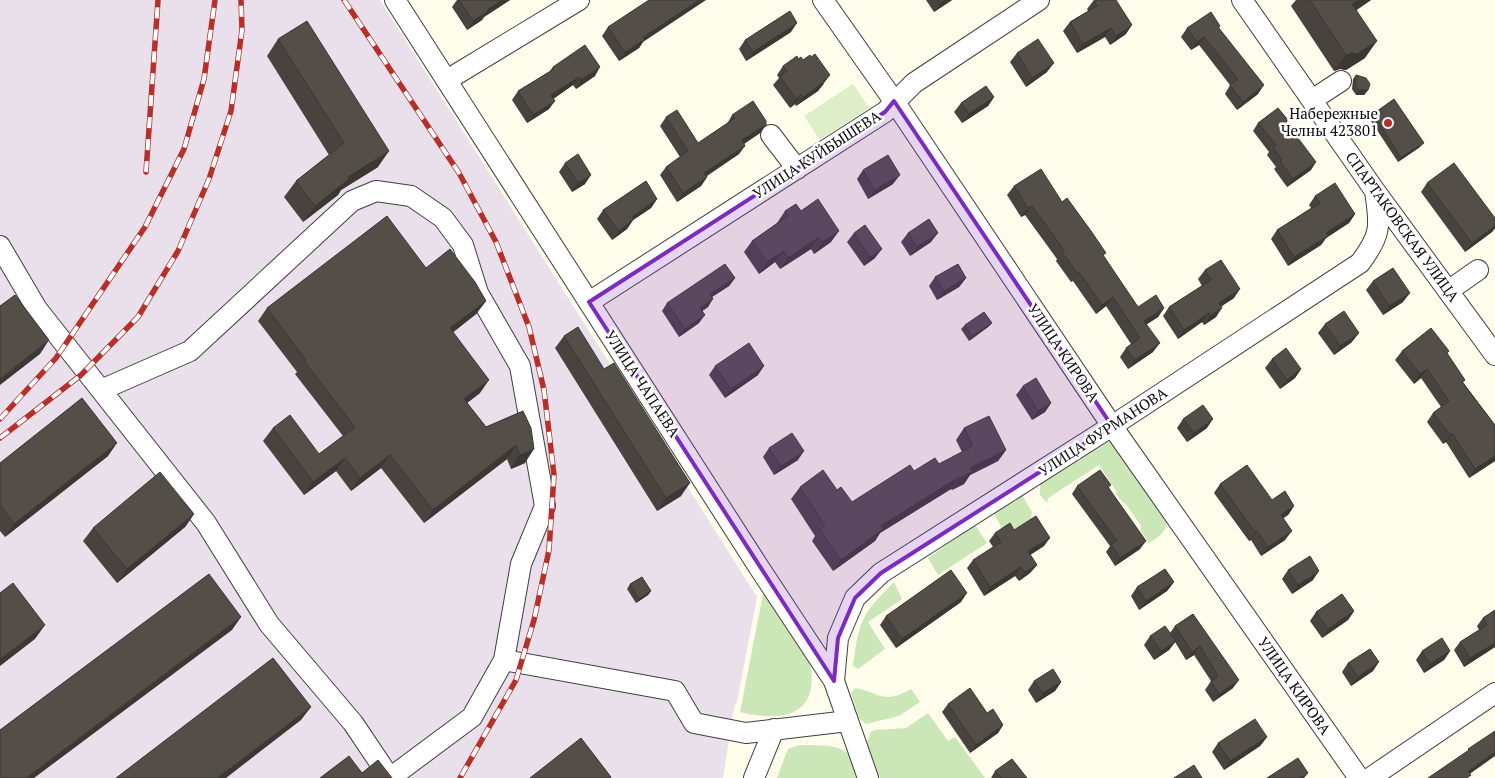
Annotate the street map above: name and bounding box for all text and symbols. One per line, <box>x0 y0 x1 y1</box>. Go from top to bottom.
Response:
place label: Набережные Челны 423801 <box>1281 103 1378 140</box>
street label: УЛИЦА КУЙБЫШЕВА <box>749 105 885 203</box>
marker: Набережные Челны 423801 <box>1382 117 1394 129</box>
street label: СПАРТАКОВСКАЯ УЛИЦА <box>1342 147 1465 306</box>
street label: УЛИЦА КИРОВА <box>1023 299 1105 406</box>
street label: УЛИЦА ЧАПАЕВА <box>601 326 685 441</box>
street label: УЛИЦА ФУРМАНОВА <box>1034 382 1171 480</box>
street label: УЛИЦА КИРОВА <box>1254 633 1336 739</box>

